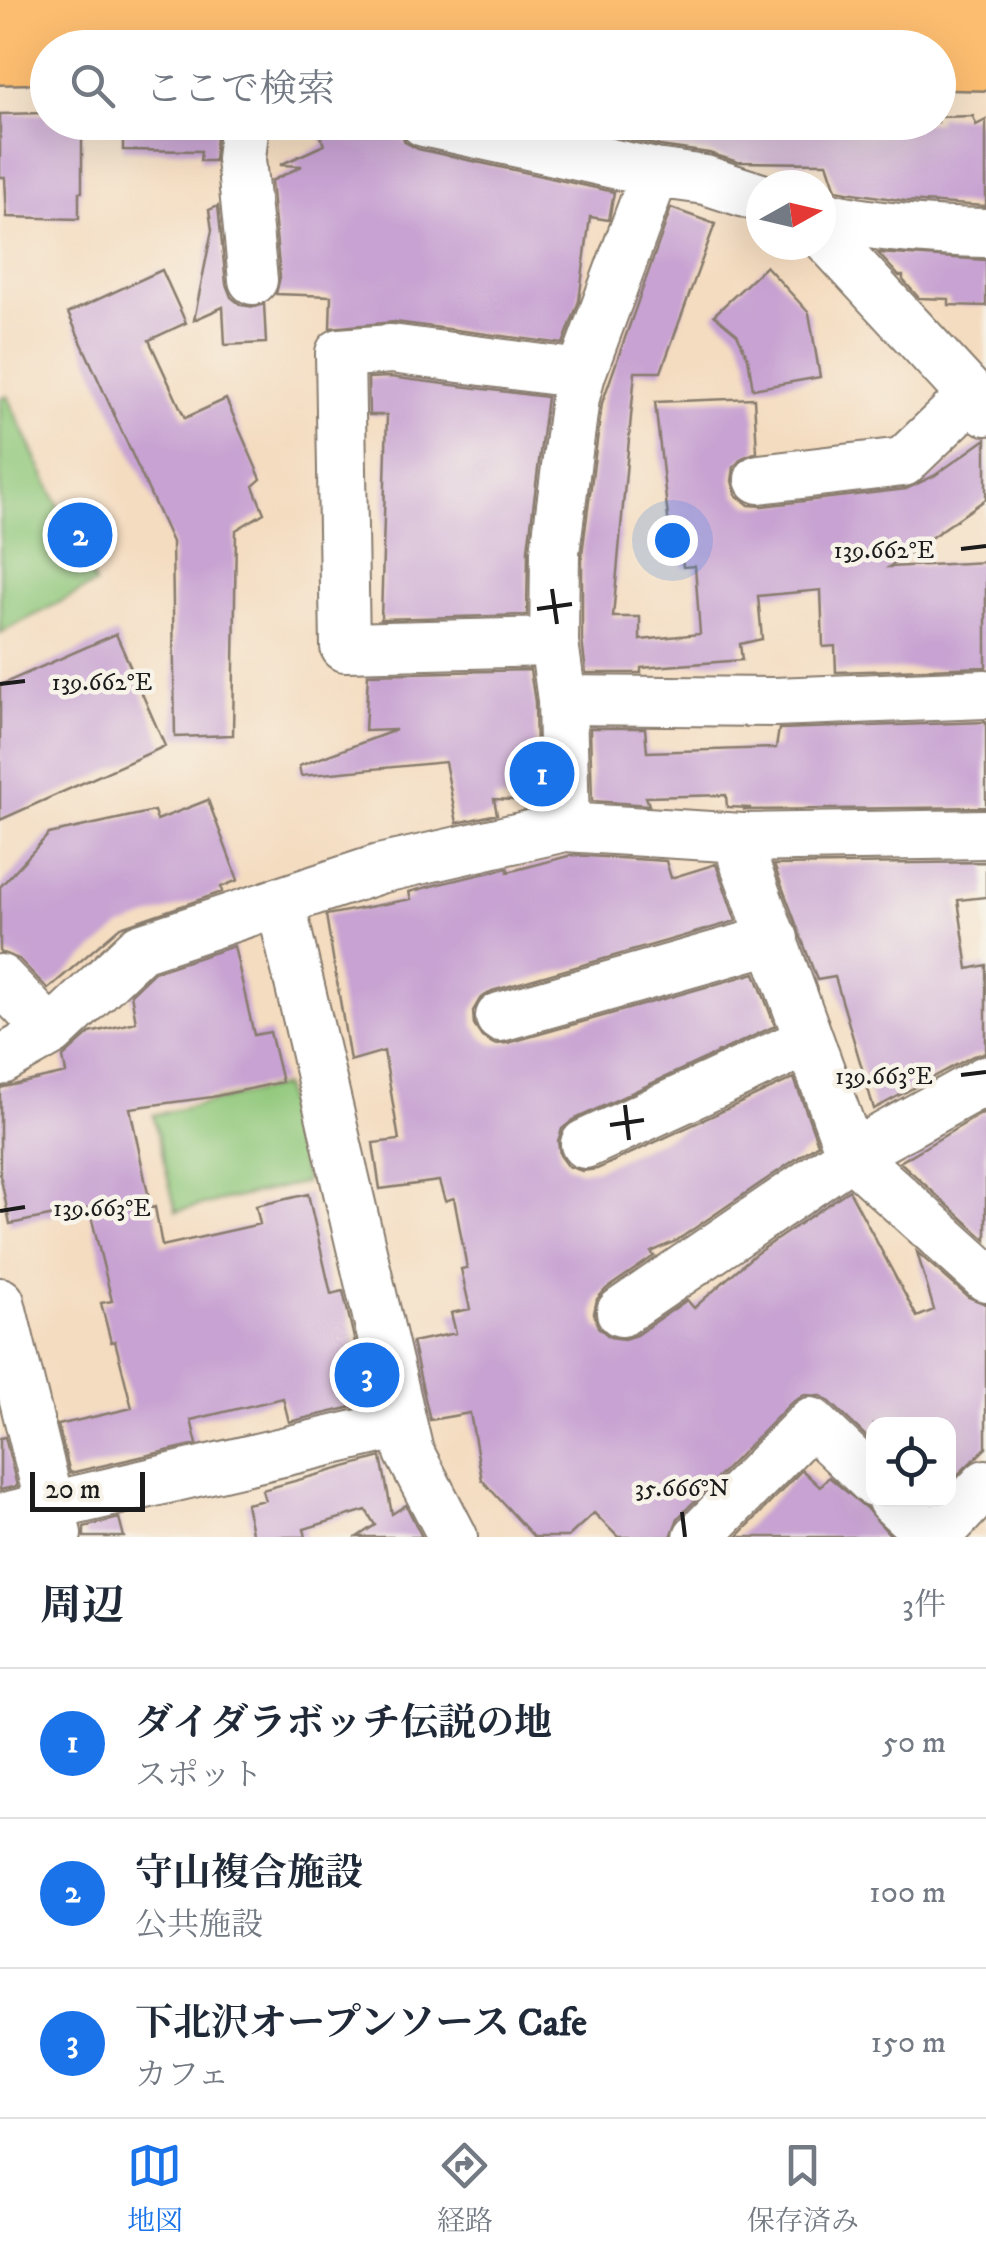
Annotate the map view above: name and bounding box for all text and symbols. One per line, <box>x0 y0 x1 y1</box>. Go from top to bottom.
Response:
search box <box>30 30 956 140</box>
icon: search <box>65 58 120 113</box>
text: ここで検索 <box>145 66 335 114</box>
north arrow <box>746 170 836 260</box>
pin: 2 <box>48 498 112 572</box>
your location <box>647 515 698 566</box>
text: 139.662°E <box>834 535 934 566</box>
text: 139.662°E <box>52 667 152 698</box>
pin: 1 <box>510 736 574 812</box>
text: 139.663°E <box>835 1061 933 1092</box>
text: 139.663°E <box>53 1193 151 1224</box>
pin: 3 <box>334 1338 400 1412</box>
map controls <box>866 1417 956 1507</box>
button: locate <box>866 1417 956 1507</box>
scale bar <box>30 1467 145 1512</box>
text: 20 m <box>45 1472 101 1507</box>
text: 35.666°N <box>635 1473 729 1504</box>
text: 周辺 <box>40 1581 124 1633</box>
text: 3件 <box>902 1586 946 1626</box>
text: ダイダラボッチ伝説の地 <box>135 1700 552 1748</box>
text: 1 <box>67 1723 78 1763</box>
text: 50 m <box>882 1723 946 1763</box>
text: スポット <box>135 1756 263 1796</box>
text: 守山複合施設 <box>135 1850 363 1898</box>
text: 2 <box>65 1873 80 1913</box>
text: 100 m <box>869 1873 946 1913</box>
text: 公共施設 <box>135 1906 263 1946</box>
text: 下北沢オープンソース Cafe <box>135 2000 587 2048</box>
text: 3 <box>67 2023 78 2063</box>
text: 150 m <box>870 2023 946 2063</box>
text: カフェ <box>135 2056 229 2096</box>
tab: 地図 <box>127 2138 183 2239</box>
tab: 経路 <box>437 2138 493 2239</box>
tab: 保存済み <box>747 2138 859 2239</box>

